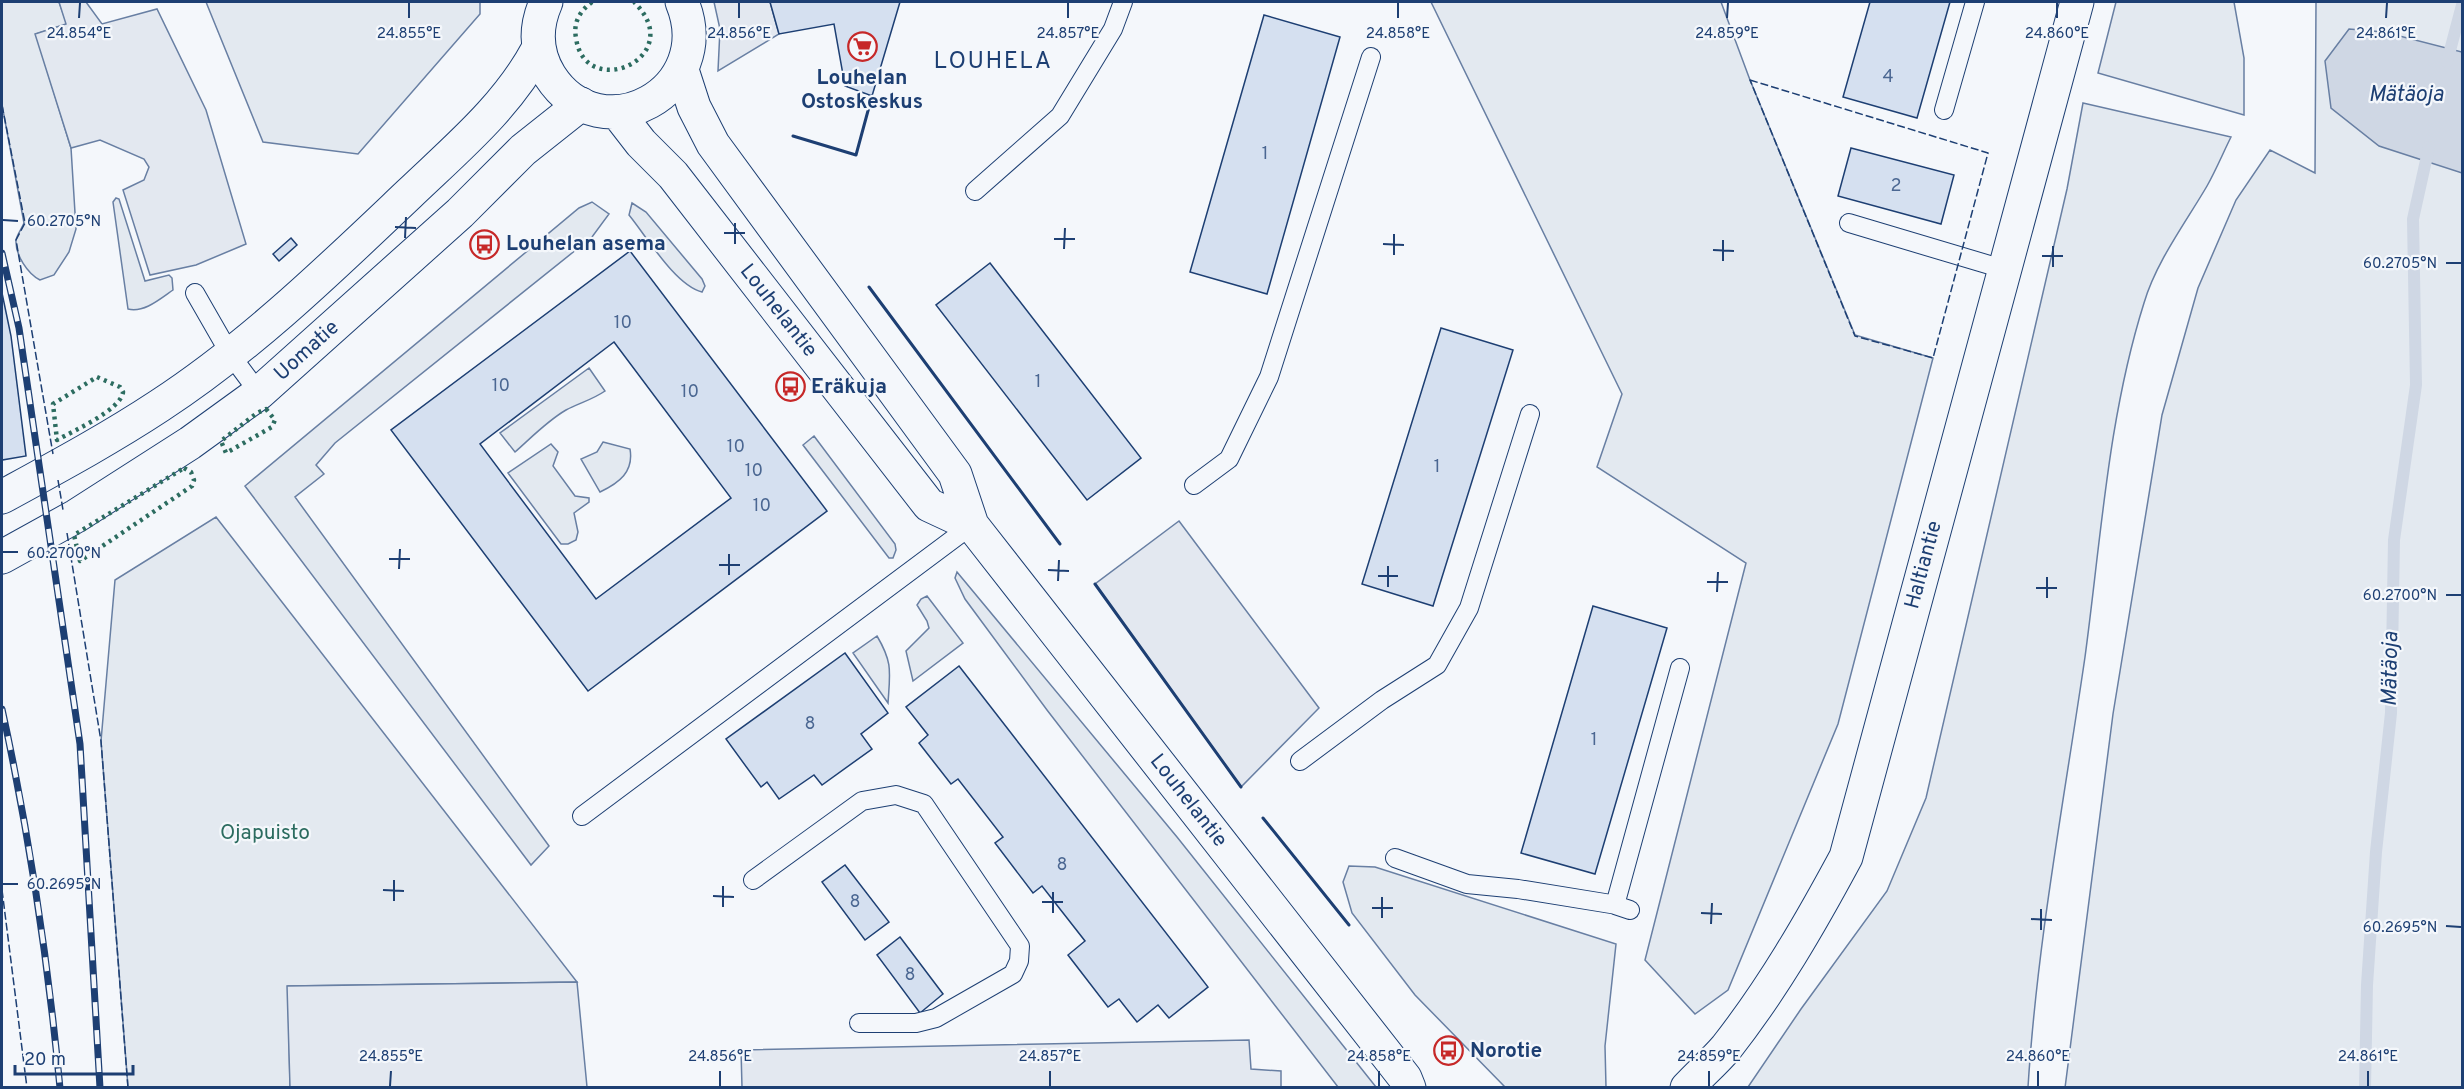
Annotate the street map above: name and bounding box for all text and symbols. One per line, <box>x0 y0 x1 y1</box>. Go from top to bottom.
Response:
text: 24.854°E <box>47 25 111 44</box>
text: 24.855°E <box>377 25 441 44</box>
text: 24.856°E <box>707 25 771 44</box>
text: 24.857°E <box>1037 25 1099 44</box>
text: 24.858°E <box>1366 25 1430 44</box>
text: 24.859°E <box>1695 25 1759 44</box>
text: 24.860°E <box>2025 25 2089 44</box>
text: 24.861°E <box>2356 25 2416 44</box>
supermarket icon: Louhelan Ostoskeskus <box>846 31 878 63</box>
district label: LOUHELA <box>933 47 1053 77</box>
place label: Louhelan Ostoskeskus <box>801 65 923 116</box>
house number: 4 <box>1882 66 1894 89</box>
water label: Mätäoja <box>2368 82 2444 109</box>
house number: 1 <box>1262 143 1268 166</box>
house number: 2 <box>1890 175 1902 198</box>
text: 60.2705°N <box>27 213 101 232</box>
bus stop icon: Louhelan asema <box>469 228 501 260</box>
place label: Louhelan asema <box>506 231 666 258</box>
text: 60.2705°N <box>2363 255 2437 274</box>
street label: Louhelantie <box>733 259 823 363</box>
house number: 10 <box>614 312 632 335</box>
street label: Uomatie <box>269 315 345 387</box>
bus stop icon: Eräkuja <box>774 371 806 403</box>
house number: 1 <box>1035 371 1041 394</box>
place label: Eräkuja <box>811 374 887 401</box>
house number: 10 <box>492 375 510 398</box>
house number: 10 <box>681 381 699 404</box>
house number: 10 <box>727 436 745 459</box>
house number: 1 <box>1434 456 1440 479</box>
house number: 10 <box>745 460 763 483</box>
house number: 10 <box>753 495 771 518</box>
street label: Haltiantie <box>1899 518 1949 612</box>
text: 60.2700°N <box>27 545 101 564</box>
text: 60.2700°N <box>2363 587 2437 606</box>
water label: Mätäoja <box>2377 631 2405 707</box>
house number: 8 <box>805 713 816 736</box>
house number: 1 <box>1591 729 1597 752</box>
street label: Louhelantie <box>1143 749 1233 853</box>
park label: Ojapuisto <box>220 820 310 847</box>
house number: 8 <box>1057 854 1068 877</box>
text: 60.2695°N <box>27 876 101 895</box>
house number: 8 <box>850 891 861 914</box>
text: 60.2695°N <box>2363 919 2437 938</box>
house number: 8 <box>905 964 916 987</box>
bus stop icon: Norotie <box>1433 1035 1465 1067</box>
scale bar <box>15 1038 134 1076</box>
place label: Norotie <box>1470 1038 1542 1065</box>
text: 24.855°E <box>359 1048 423 1067</box>
text: 24.856°E <box>688 1048 752 1067</box>
text: 24.857°E <box>1019 1048 1081 1067</box>
text: 24.858°E <box>1347 1048 1411 1067</box>
text: 24.859°E <box>1677 1048 1741 1067</box>
text: 24.860°E <box>2006 1048 2070 1067</box>
text: 24.861°E <box>2338 1048 2398 1067</box>
text: 20 m <box>24 1049 66 1072</box>

